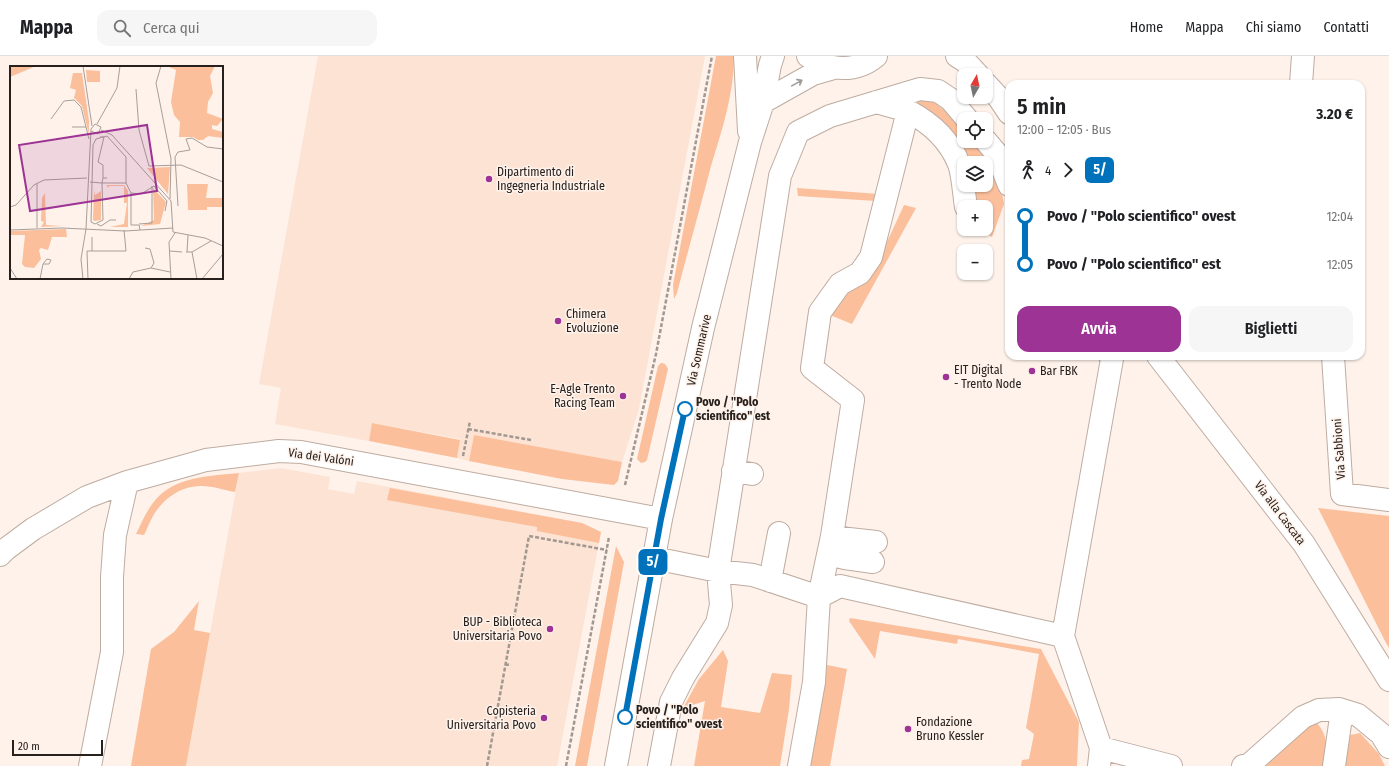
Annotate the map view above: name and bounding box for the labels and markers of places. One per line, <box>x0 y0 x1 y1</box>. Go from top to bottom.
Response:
place label: Dipartimento di Ingegneria Industriale <box>497 165 605 193</box>
marker: Dipartimento di Ingegneria Industriale <box>484 174 494 184</box>
place label: Chimera Evoluzione <box>566 307 619 335</box>
marker: Chimera Evoluzione <box>553 316 563 326</box>
place label: EIT Digital - Trento Node <box>954 363 1021 391</box>
place label: Bar FBK <box>1040 364 1078 378</box>
marker: Bar FBK <box>1027 366 1037 376</box>
marker: EIT Digital - Trento Node <box>941 372 951 382</box>
place label: E-Agle Trento Racing Team <box>550 382 615 410</box>
marker: E-Agle Trento Racing Team <box>618 391 628 401</box>
place label: Povo / "Polo scientifico" est <box>696 395 771 423</box>
marker: Povo / "Polo scientifico" est <box>677 401 693 417</box>
place label: BUP - Biblioteca Universitaria Povo <box>453 615 542 643</box>
marker: BUP - Biblioteca Universitaria Povo <box>545 624 555 634</box>
place label: Povo / "Polo scientifico" ovest <box>636 703 723 731</box>
place label: Copisteria Universitaria Povo <box>447 704 536 732</box>
marker: Povo / "Polo scientifico" ovest <box>617 709 633 725</box>
marker: Copisteria Universitaria Povo <box>539 713 549 723</box>
place label: Fondazione Bruno Kessler <box>916 715 985 743</box>
marker: Fondazione Bruno Kessler <box>903 724 913 734</box>

